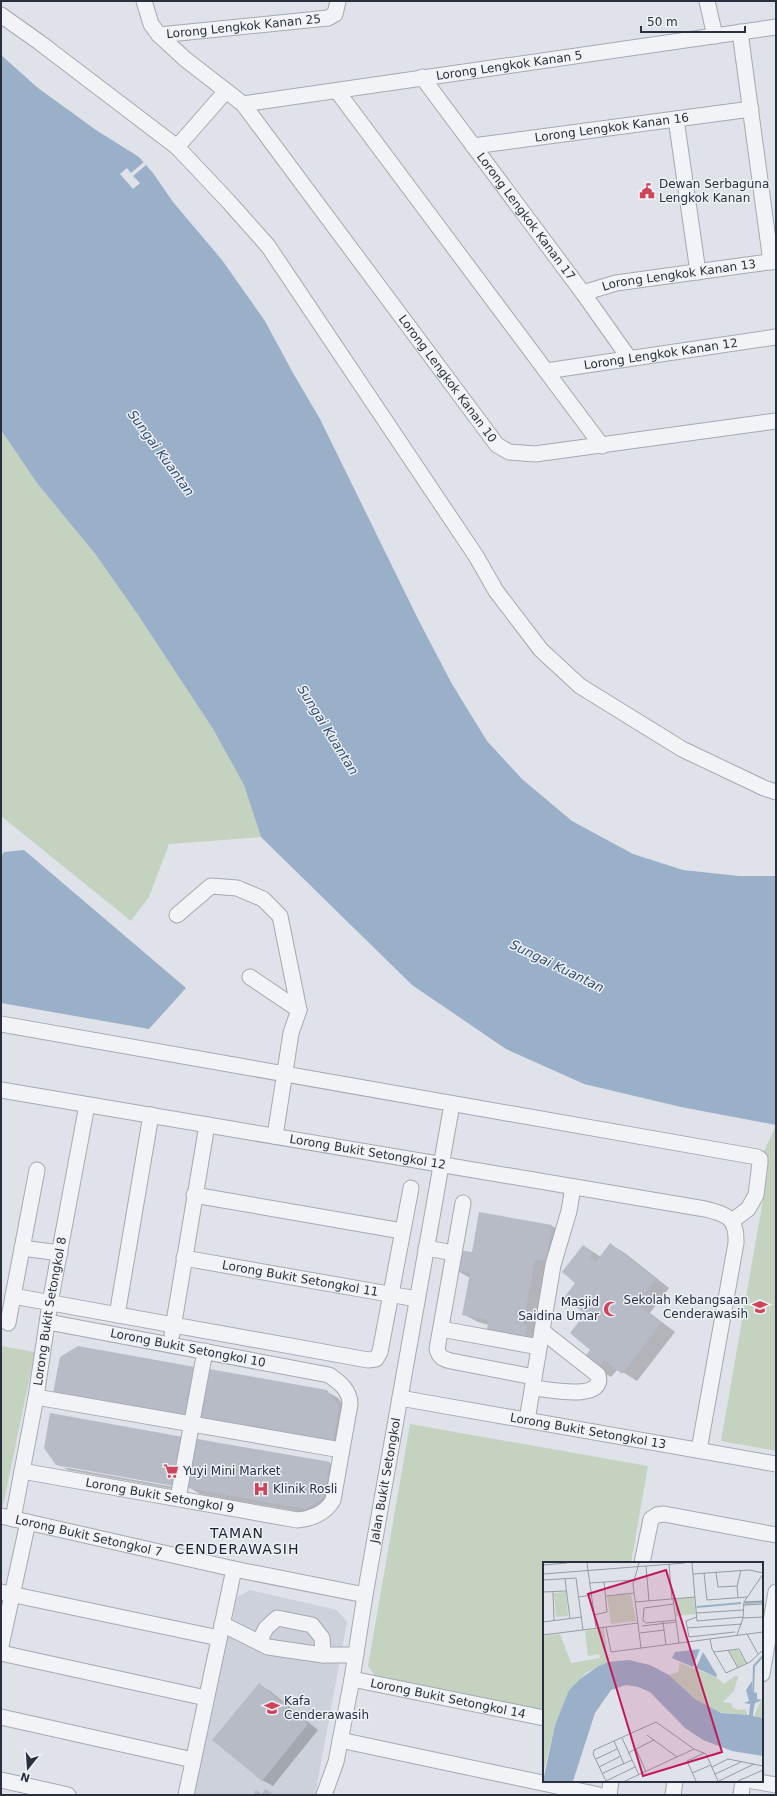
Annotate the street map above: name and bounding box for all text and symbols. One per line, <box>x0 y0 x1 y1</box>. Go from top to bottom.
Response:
scale bar <box>641 8 745 34</box>
street label: Lorong Lengkok Kanan 25 <box>166 12 322 41</box>
text: 50 m <box>647 15 678 29</box>
street label: Lorong Lengkok Kanan 5 <box>435 48 583 83</box>
street label: Lorong Lengkok Kanan 16 <box>534 110 690 145</box>
street label: Lorong Lengkok Kanan 17 <box>474 150 578 283</box>
place label: Dewan Serbaguna Lengkok Kanan <box>659 177 769 205</box>
public building icon: Dewan Serbaguna Lengkok Kanan <box>638 182 656 200</box>
street label: Lorong Lengkok Kanan 13 <box>600 257 757 294</box>
street label: Lorong Lengkok Kanan 10 <box>396 312 500 445</box>
street label: Lorong Lengkok Kanan 12 <box>583 336 739 372</box>
water label: Sungai Kuantan <box>125 407 197 499</box>
water label: Sungai Kuantan <box>294 683 362 777</box>
water label: Sungai Kuantan <box>508 937 606 995</box>
street label: Lorong Bukit Setongkol 12 <box>289 1132 447 1172</box>
street label: Lorong Bukit Setongkol 8 <box>31 1236 69 1387</box>
street label: Lorong Bukit Setongkol 11 <box>221 1258 379 1299</box>
place label: Sekolah Kebangsaan Cenderawasih <box>624 1293 748 1321</box>
place label: Masjid Saidina Umar <box>518 1295 599 1323</box>
school or university icon: Sekolah Kebangsaan Cenderawasih <box>751 1298 769 1316</box>
mosque icon: Masjid Saidina Umar <box>602 1300 620 1318</box>
street label: Lorong Bukit Setongkol 10 <box>109 1326 267 1370</box>
street label: Lorong Bukit Setongkol 13 <box>509 1410 667 1452</box>
street label: Jalan Bukit Setongkol <box>367 1417 403 1545</box>
supermarket icon: Yuyi Mini Market <box>162 1462 180 1480</box>
place label: Yuyi Mini Market <box>182 1464 281 1478</box>
street label: Lorong Bukit Setongkol 9 <box>84 1475 235 1516</box>
hospital icon: Klinik Rosli <box>252 1480 270 1498</box>
place label: Klinik Rosli <box>273 1482 337 1496</box>
street label: Lorong Bukit Setongkol 7 <box>14 1512 164 1559</box>
district label: TAMAN CENDERAWASIH <box>175 1525 299 1557</box>
inset map <box>543 1562 763 1782</box>
street label: Lorong Bukit Setongkol 14 <box>369 1676 527 1721</box>
place label: Kafa Cenderawasih <box>284 1694 369 1722</box>
school or university icon: Kafa Cenderawasih <box>263 1699 281 1717</box>
north arrow <box>8 1748 48 1788</box>
text: N <box>19 1770 32 1785</box>

